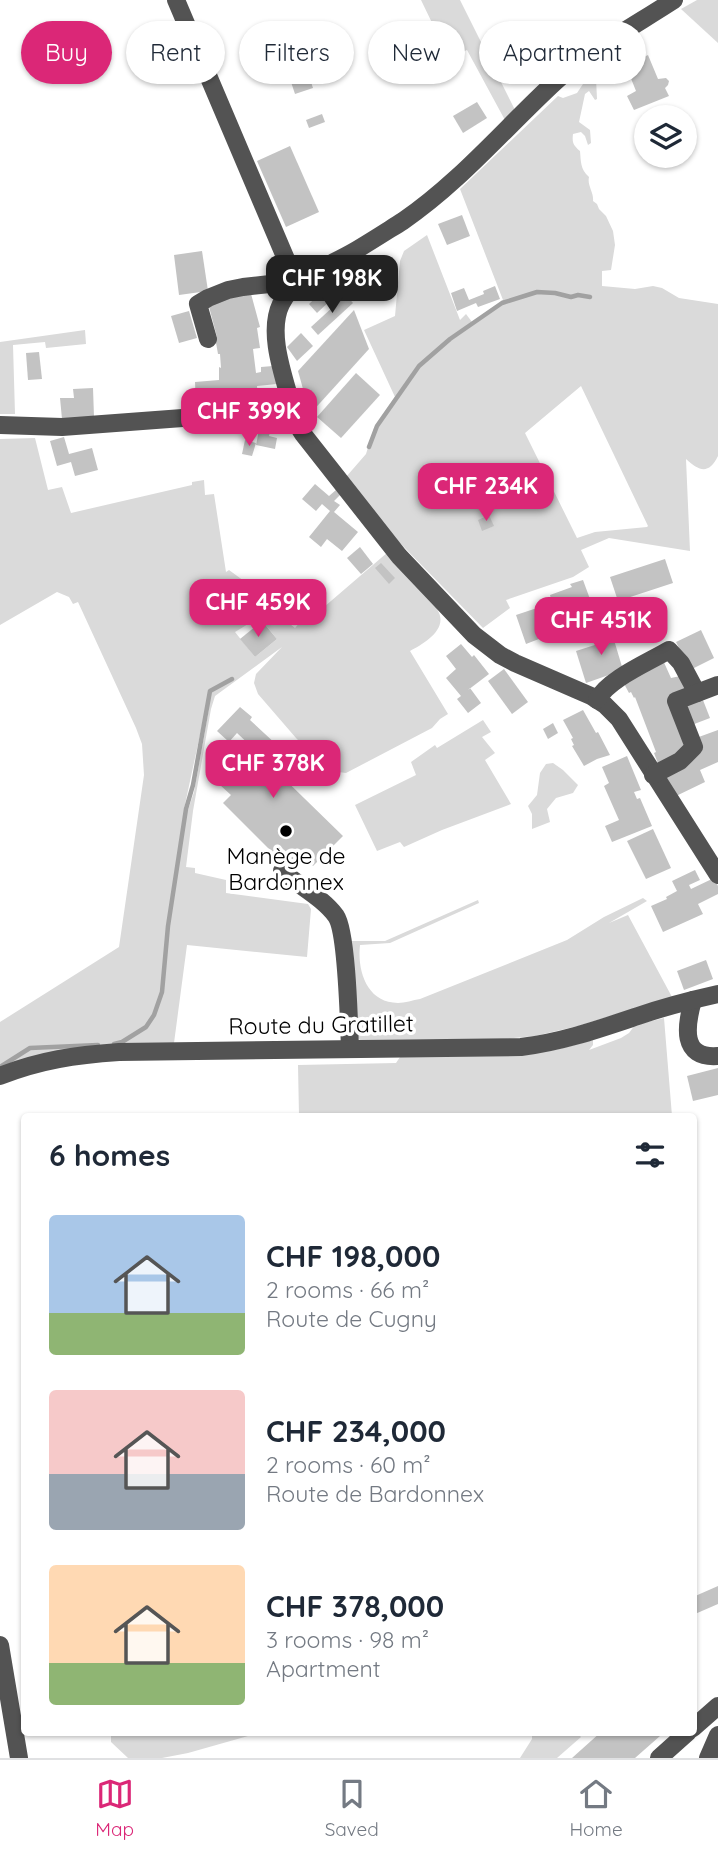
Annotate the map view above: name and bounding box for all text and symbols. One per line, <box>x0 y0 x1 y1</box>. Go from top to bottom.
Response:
chip: Buy <box>21 21 112 84</box>
chip: Rent <box>126 21 225 84</box>
chip: Filters <box>239 21 354 84</box>
chip: New <box>368 21 465 84</box>
chip: Apartment <box>479 21 646 84</box>
map controls <box>634 105 697 168</box>
button: layers <box>634 105 697 168</box>
pin: CHF 198K <box>260 256 404 315</box>
text: CHF 198K <box>282 263 382 292</box>
pin: CHF 399K <box>177 388 321 448</box>
text: CHF 399K <box>197 396 301 425</box>
pin: CHF 234K <box>414 463 558 523</box>
text: CHF 234K <box>434 471 538 500</box>
pin: CHF 459K <box>186 580 330 639</box>
text: CHF 459K <box>205 587 311 616</box>
pin: CHF 451K <box>529 598 673 657</box>
text: CHF 451K <box>550 605 652 634</box>
pin: CHF 378K <box>201 740 345 800</box>
text: CHF 378K <box>222 748 324 777</box>
marker: Manège de Bardonnex <box>278 823 294 839</box>
place label: Manège de Bardonnex <box>226 841 346 896</box>
street label: Route du Gratillet <box>228 1008 414 1041</box>
text: 6 homes <box>49 1136 170 1174</box>
icon: filters <box>631 1136 669 1174</box>
text: CHF 198,000 <box>266 1237 440 1275</box>
icon: home <box>105 1243 189 1327</box>
text: 2 rooms · 66 m² <box>266 1275 429 1304</box>
text: Route de Cugny <box>266 1304 437 1333</box>
text: CHF 234,000 <box>266 1412 446 1450</box>
icon: home <box>105 1418 189 1502</box>
text: 2 rooms · 60 m² <box>266 1450 431 1479</box>
text: Route de Bardonnex <box>266 1479 484 1508</box>
text: CHF 378,000 <box>266 1587 444 1625</box>
icon: home <box>105 1593 189 1677</box>
text: 3 rooms · 98 m² <box>266 1625 429 1654</box>
text: Apartment <box>266 1654 380 1683</box>
tab: Map <box>95 1775 134 1841</box>
tab: Saved <box>325 1775 379 1841</box>
tab: Home <box>569 1775 623 1841</box>

